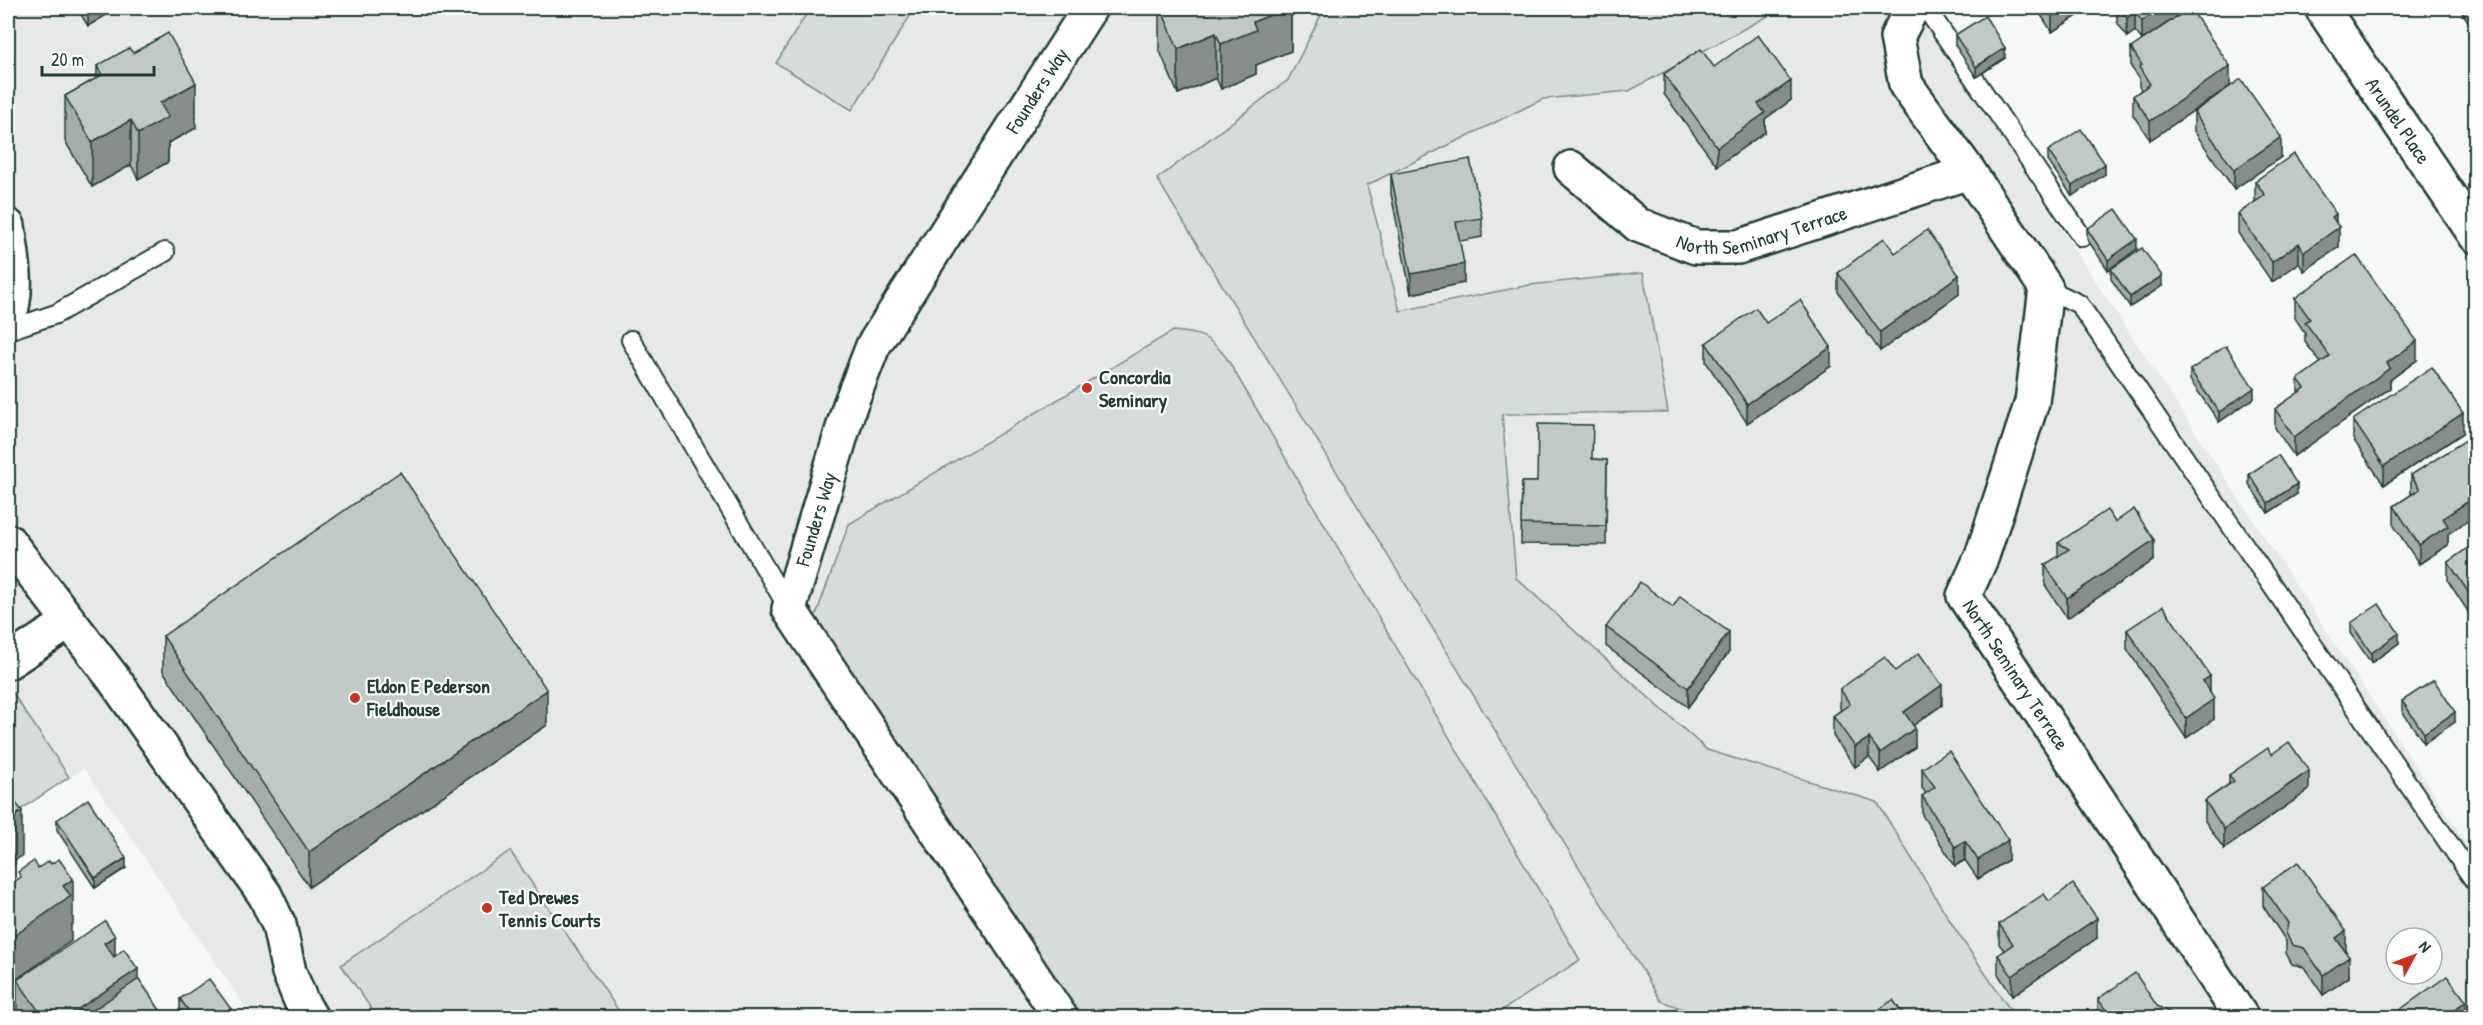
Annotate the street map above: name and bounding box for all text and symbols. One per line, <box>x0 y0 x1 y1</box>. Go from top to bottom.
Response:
scale bar <box>42 39 154 77</box>
street label: Founders Way <box>998 42 1074 139</box>
text: 20 m <box>51 47 84 72</box>
street label: Arundel Place <box>2360 72 2437 169</box>
street label: North Seminary Terrace <box>1673 199 1850 260</box>
place label: Concordia Seminary <box>1099 363 1171 414</box>
marker: Concordia Seminary <box>1080 381 1094 395</box>
street label: Founders Way <box>788 469 842 570</box>
street label: North Seminary Terrace <box>1957 594 2076 755</box>
place label: Eldon E Pederson Fieldhouse <box>366 672 490 722</box>
marker: Eldon E Pederson Fieldhouse <box>348 691 362 705</box>
place label: Ted Drewes Tennis Courts <box>498 883 601 933</box>
marker: Ted Drewes Tennis Courts <box>480 901 494 915</box>
north arrow <box>2384 926 2444 986</box>
text: N <box>2414 936 2437 957</box>

